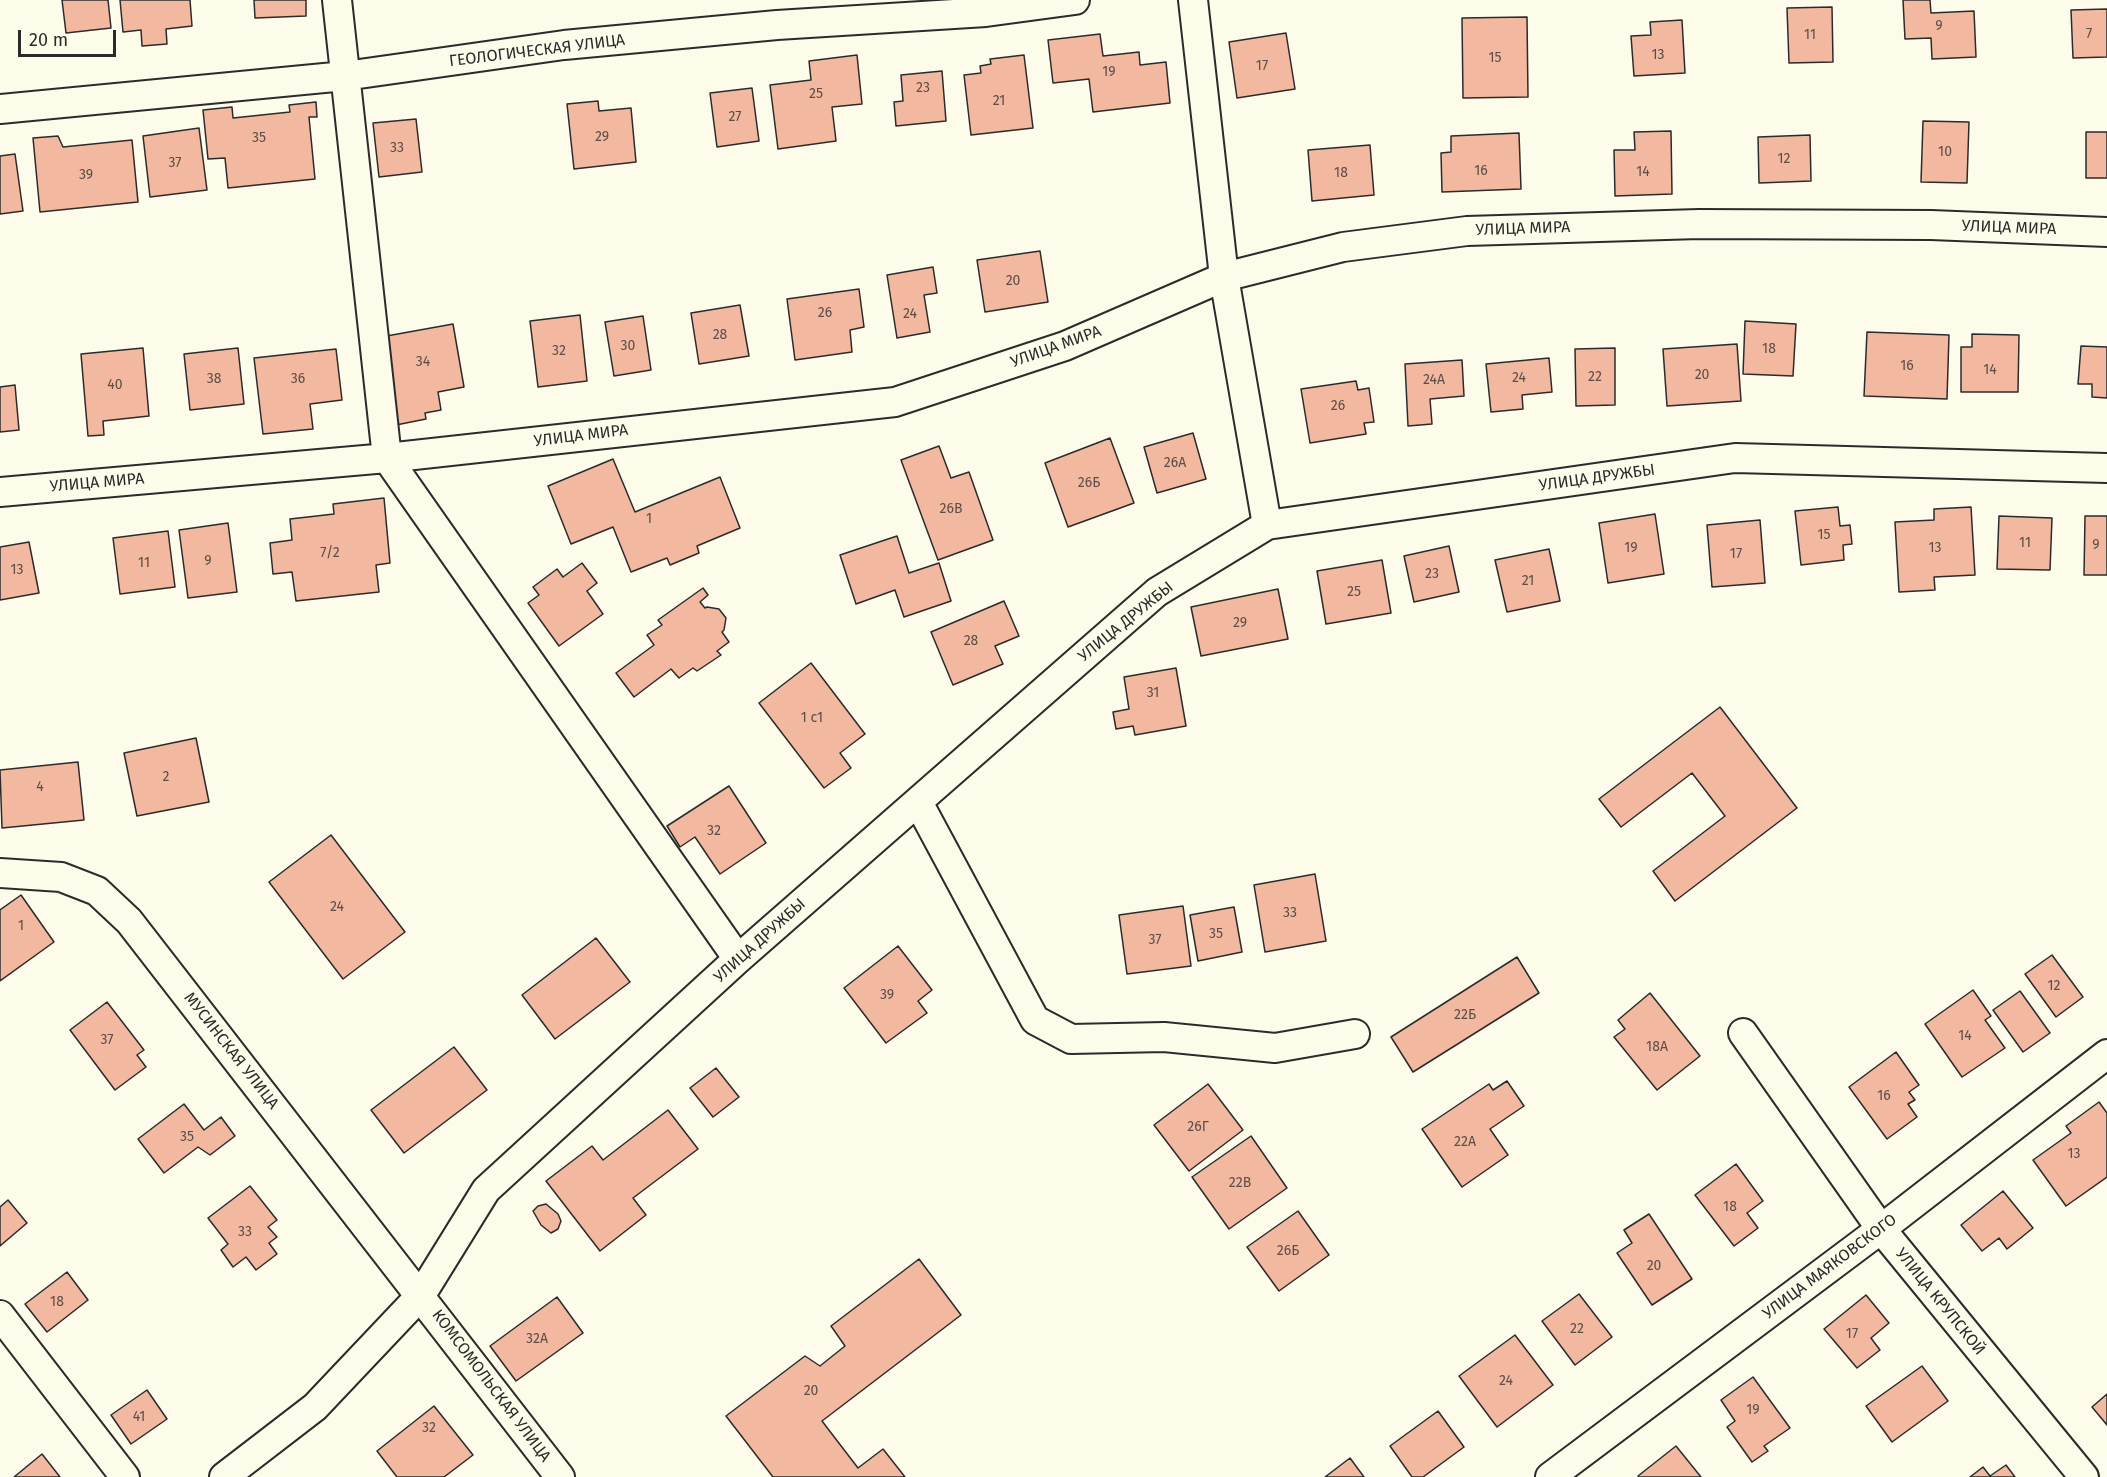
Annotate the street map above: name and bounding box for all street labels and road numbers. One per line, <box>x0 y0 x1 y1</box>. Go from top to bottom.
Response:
street label: ГЕОЛОГИЧЕСКАЯ УЛИЦА <box>448 31 626 71</box>
street label: УЛИЦА МИРА <box>1961 217 2057 239</box>
street label: УЛИЦА МИРА <box>1475 218 1571 240</box>
street label: УЛИЦА МИРА <box>1008 322 1104 372</box>
street label: УЛИЦА МИРА <box>533 421 629 451</box>
street label: УЛИЦА ДРУЖБЫ <box>1538 460 1656 496</box>
street label: УЛИЦА МИРА <box>49 469 145 497</box>
street label: УЛИЦА ДРУЖБЫ <box>1075 578 1177 666</box>
street label: УЛИЦА ДРУЖБЫ <box>710 895 810 987</box>
street label: МУСИНСКАЯ УЛИЦА <box>179 989 283 1113</box>
street label: УЛИЦА МАЯКОВСКОГО <box>1759 1210 1901 1324</box>
street label: УЛИЦА КРУПСКОЙ <box>1891 1245 1989 1359</box>
street label: КОМСОМОЛЬСКАЯ УЛИЦА <box>427 1306 555 1466</box>

